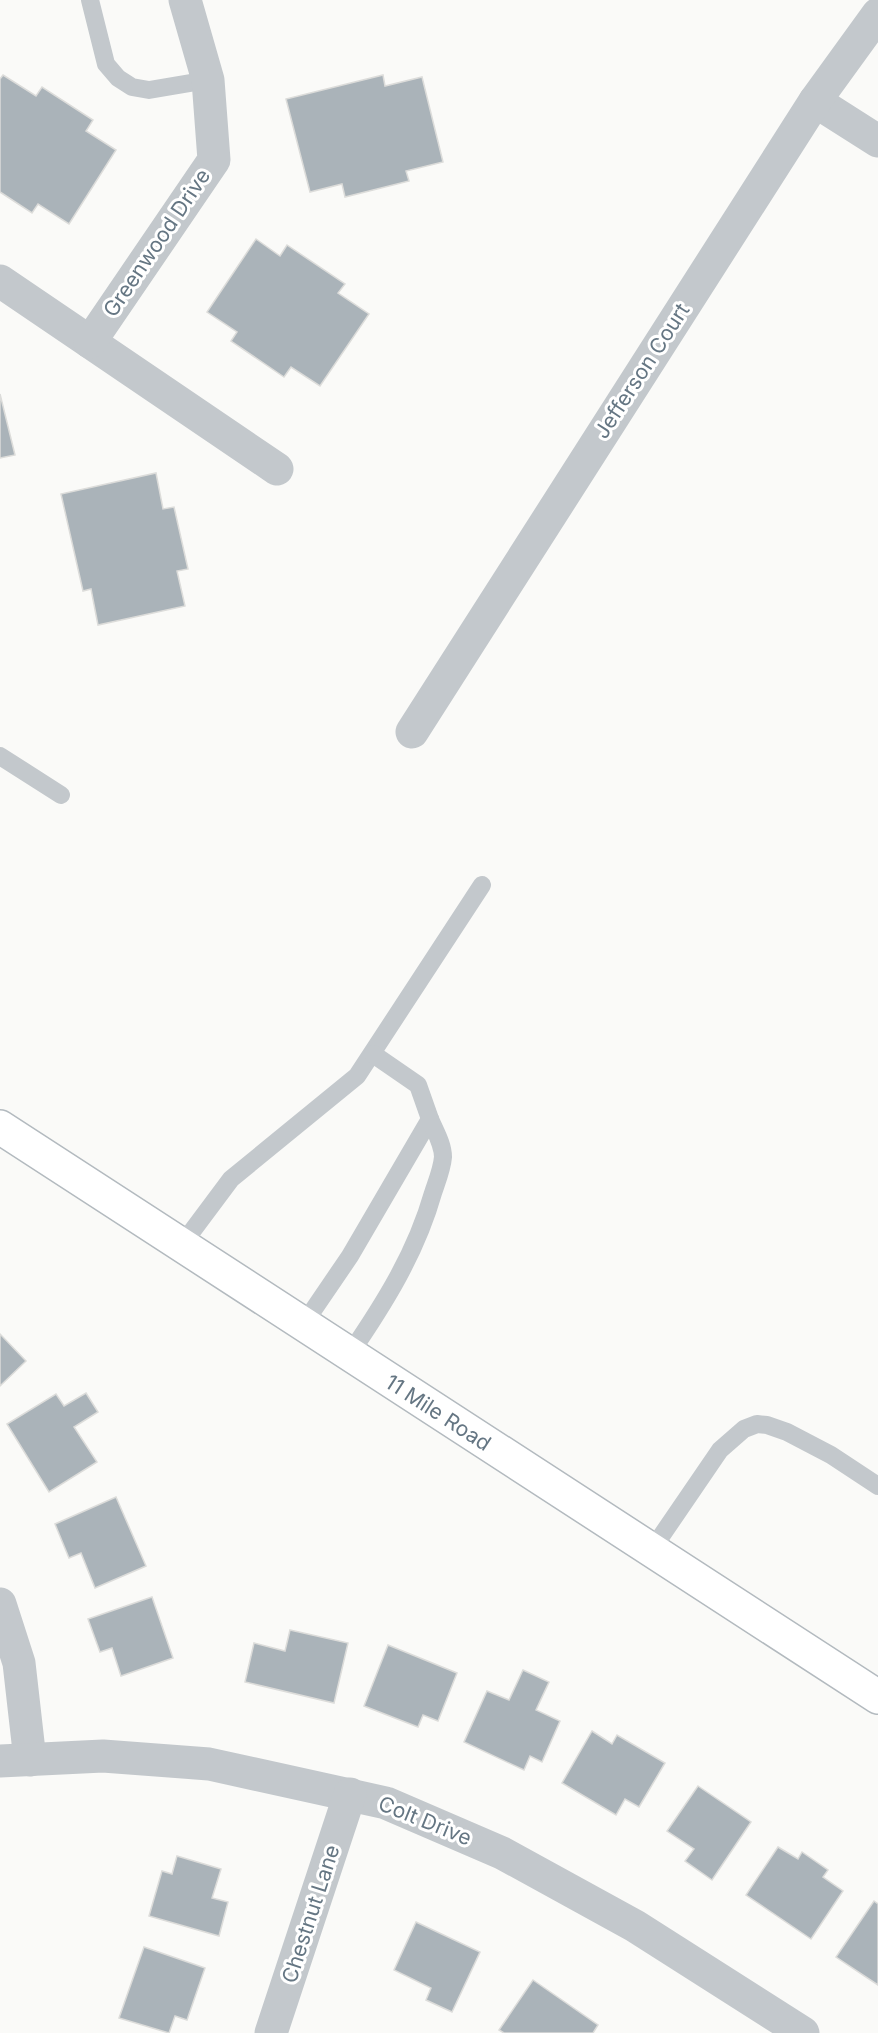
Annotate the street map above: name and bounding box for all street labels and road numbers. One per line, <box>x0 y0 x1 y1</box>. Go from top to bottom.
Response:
street label: Greenwood Drive <box>98 164 215 321</box>
street label: Jefferson Court <box>589 298 695 443</box>
street label: 11 Mile Road <box>381 1369 496 1456</box>
street label: Colt Drive <box>375 1791 475 1851</box>
street label: Chestnut Lane <box>276 1842 345 1986</box>

